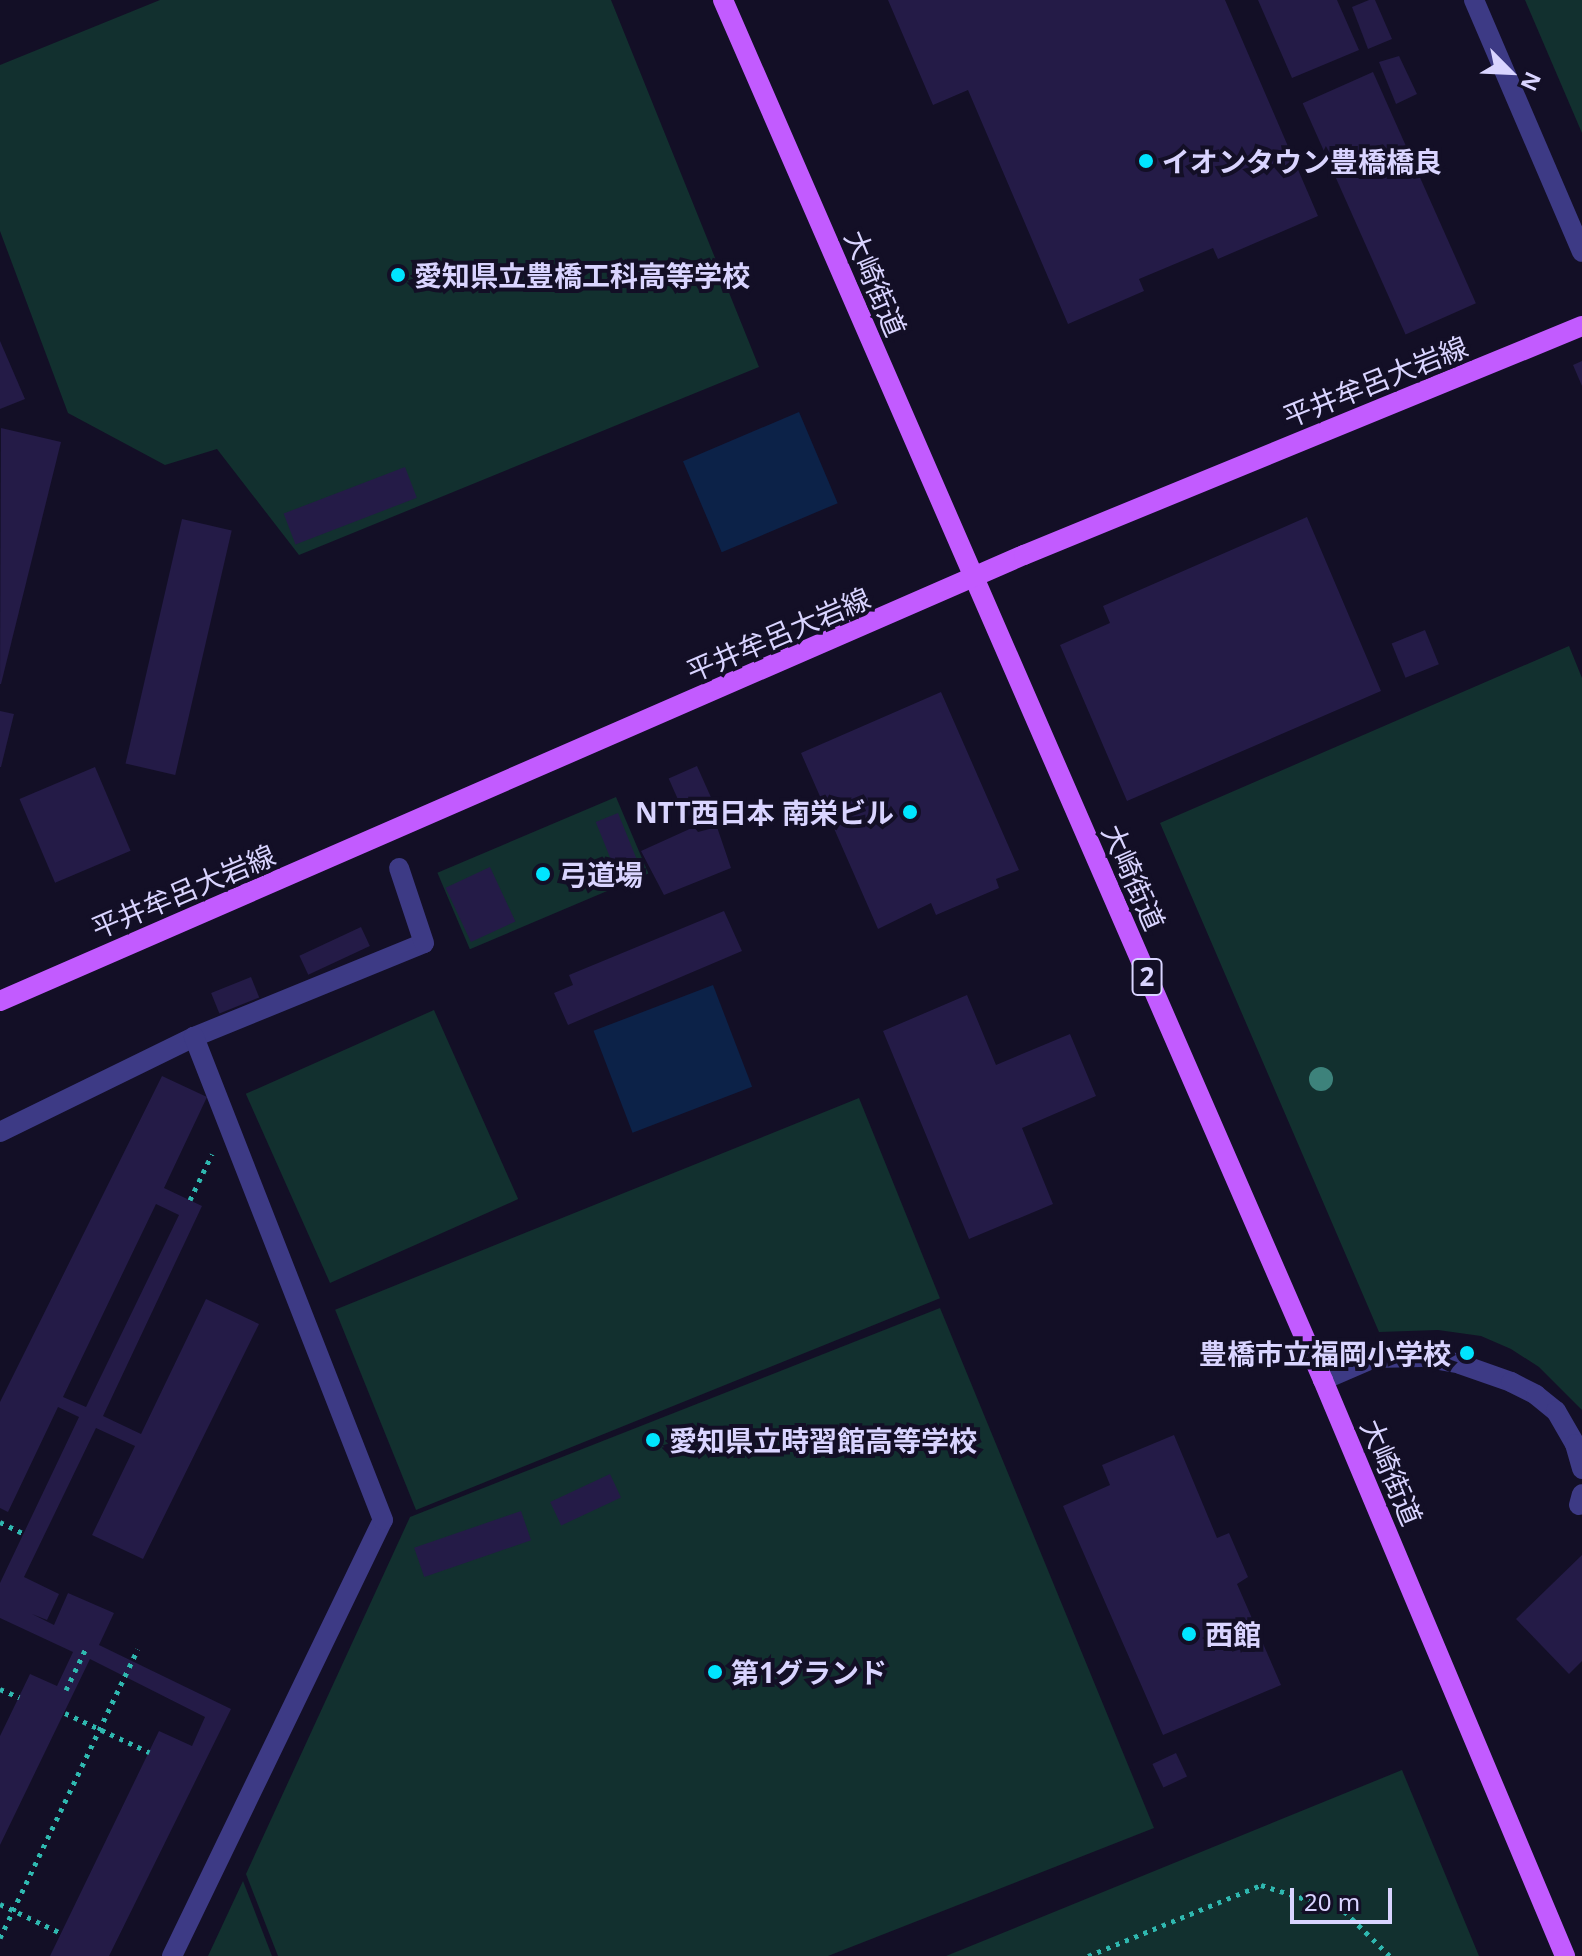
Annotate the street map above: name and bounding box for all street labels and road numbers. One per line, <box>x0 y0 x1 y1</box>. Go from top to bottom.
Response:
street label: 大崎街道 <box>839 225 913 341</box>
street label: 平井牟呂大岩線 <box>1278 329 1472 433</box>
street label: 平井牟呂大岩線 <box>681 580 875 688</box>
street label: 大崎街道 <box>1096 819 1172 935</box>
street label: 平井牟呂大岩線 <box>86 837 280 945</box>
road number: 2 <box>1131 955 1163 999</box>
street label: 大崎街道 <box>1355 1414 1429 1530</box>

